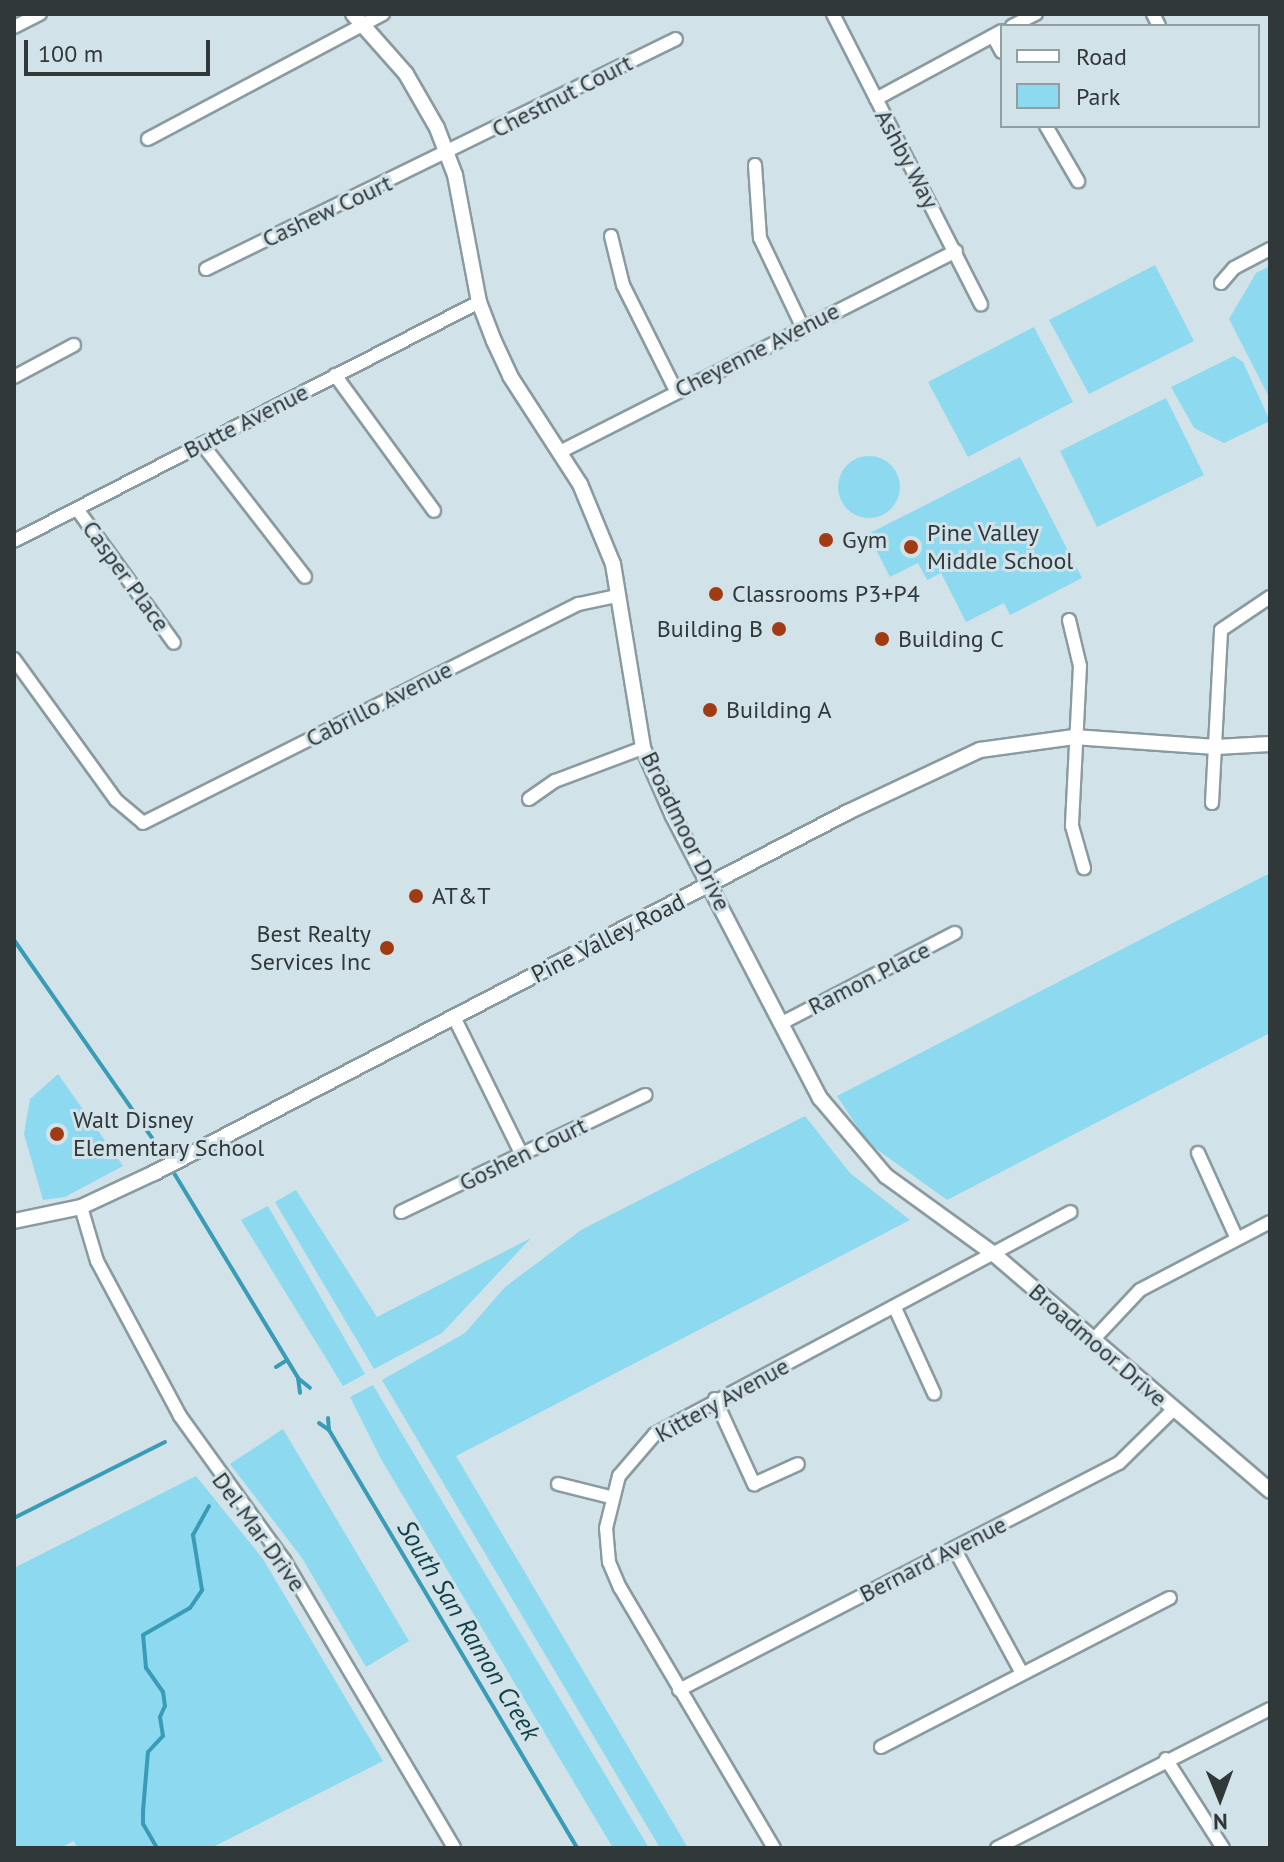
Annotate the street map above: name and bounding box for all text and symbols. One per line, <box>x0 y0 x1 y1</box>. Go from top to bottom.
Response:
scale bar <box>28 24 214 74</box>
legend <box>1000 24 1260 128</box>
text: 100 m <box>38 38 103 69</box>
text: Road <box>1076 41 1127 72</box>
street label: Chestnut Court <box>487 48 637 144</box>
text: Park <box>1076 81 1120 112</box>
street label: Ashby Way <box>869 104 945 214</box>
street label: Cashew Court <box>257 168 397 254</box>
street label: Cheyenne Avenue <box>670 296 844 404</box>
street label: Butte Avenue <box>179 377 313 465</box>
street label: Casper Place <box>76 515 176 637</box>
place label: Pine Valley Middle School <box>927 519 1073 575</box>
place label: Gym <box>842 526 887 554</box>
marker: Gym <box>817 531 835 549</box>
marker: Pine Valley Middle School <box>902 538 920 556</box>
place label: Classrooms P3+P4 <box>732 580 920 608</box>
marker: Classrooms P3+P4 <box>707 585 725 603</box>
place label: Building B <box>657 615 763 643</box>
marker: Building B <box>770 620 788 638</box>
place label: Building C <box>898 625 1004 653</box>
marker: Building C <box>873 630 891 648</box>
street label: Cabrillo Avenue <box>301 655 457 753</box>
place label: Building A <box>726 696 832 724</box>
marker: Building A <box>701 701 719 719</box>
street label: Broadmoor Drive <box>635 747 737 915</box>
place label: AT&T <box>432 882 491 910</box>
marker: AT&T <box>407 887 425 905</box>
street label: Pine Valley Road <box>526 887 690 989</box>
place label: Best Realty Services Inc <box>250 920 371 976</box>
street label: Ramon Place <box>803 935 935 1021</box>
marker: Best Realty Services Inc <box>378 939 396 957</box>
place label: Walt Disney Elementary School <box>73 1106 265 1162</box>
street label: Goshen Court <box>455 1111 591 1197</box>
marker: Walt Disney Elementary School <box>48 1125 66 1143</box>
street label: Broadmoor Drive <box>1023 1277 1173 1413</box>
street label: Kittery Avenue <box>649 1351 795 1449</box>
street label: Del Mar Drive <box>206 1467 312 1597</box>
street label: Bernard Avenue <box>854 1509 1012 1609</box>
water label: South San Ramon Creek <box>391 1514 547 1746</box>
north arrow <box>1180 1758 1260 1838</box>
text: N <box>1213 1808 1228 1836</box>

